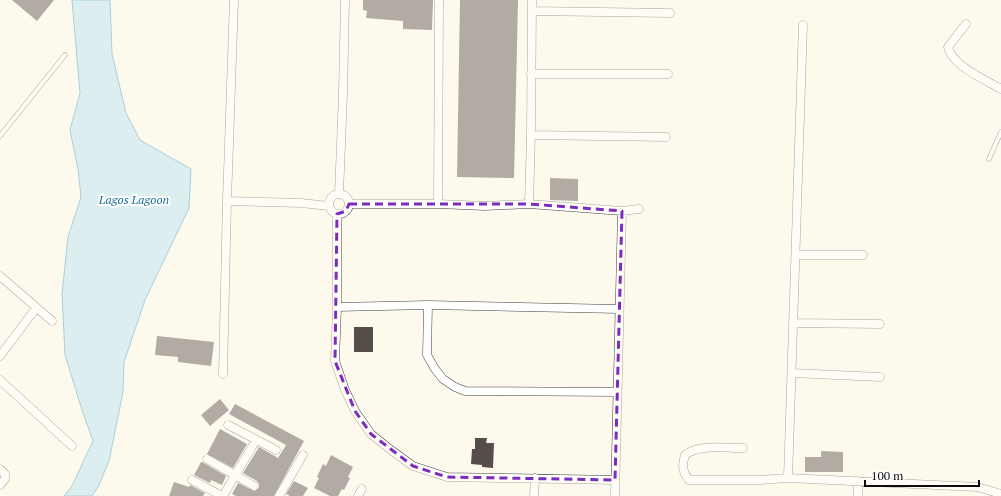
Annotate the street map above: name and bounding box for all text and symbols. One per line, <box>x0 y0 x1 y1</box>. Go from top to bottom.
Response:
water label: Lagos Lagoon <box>98 192 169 207</box>
scale bar <box>865 462 979 488</box>
text: 100 m <box>871 468 904 483</box>

